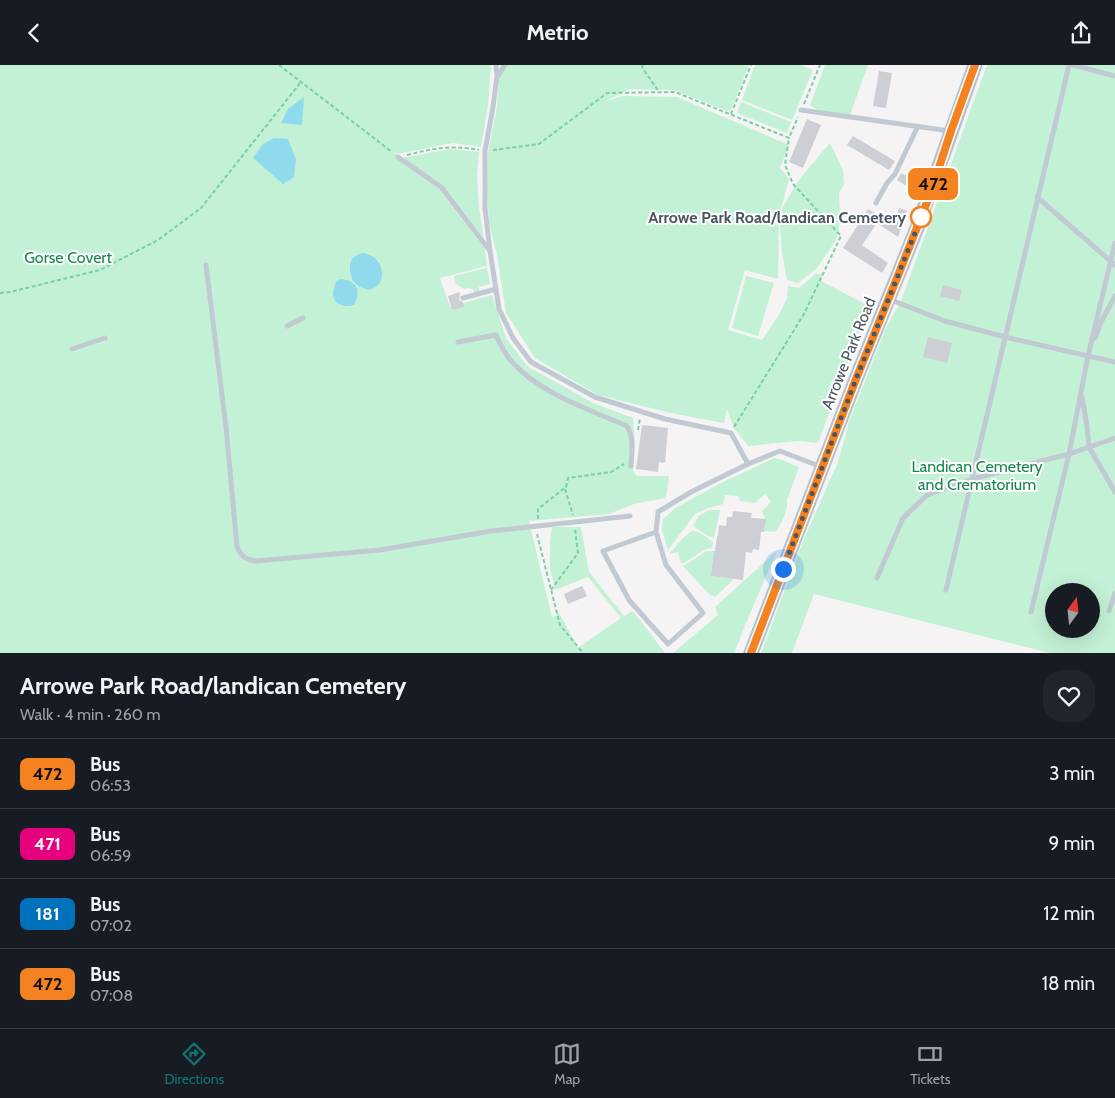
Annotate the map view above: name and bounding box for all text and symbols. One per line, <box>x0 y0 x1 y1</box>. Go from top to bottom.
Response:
icon: back <box>20 19 48 47</box>
text: Metrio <box>526 19 589 46</box>
icon: share <box>1067 19 1095 47</box>
line badge: 472 <box>904 168 962 200</box>
text: 472 <box>918 173 948 195</box>
marker: Arrowe Park Road/landican Cemetery <box>910 206 932 228</box>
place label: Arrowe Park Road/landican Cemetery <box>648 208 906 227</box>
park label: Gorse Covert <box>24 248 112 267</box>
street label: Arrowe Park Road <box>817 294 880 412</box>
park label: Landican Cemetery and Crematorium <box>911 457 1043 494</box>
your location <box>771 557 796 582</box>
north arrow <box>1045 583 1100 637</box>
map controls <box>1045 583 1100 638</box>
button: heart <box>1043 670 1095 722</box>
text: Arrowe Park Road/landican Cemetery <box>20 671 407 700</box>
text: Walk · 4 min · 260 m <box>20 705 161 724</box>
text: Bus <box>90 753 120 776</box>
text: 3 min <box>1049 762 1095 785</box>
text: 472 <box>33 763 62 785</box>
text: 06:53 <box>90 776 131 795</box>
text: Bus <box>90 823 120 846</box>
text: 9 min <box>1049 832 1095 855</box>
text: 471 <box>34 833 61 855</box>
text: 06:59 <box>90 846 131 865</box>
text: Bus <box>90 893 120 916</box>
text: 12 min <box>1043 902 1095 925</box>
text: 181 <box>35 903 60 925</box>
text: 07:02 <box>90 916 132 935</box>
text: Bus <box>90 963 120 986</box>
text: 18 min <box>1042 972 1095 995</box>
text: 472 <box>33 973 62 995</box>
text: 07:08 <box>90 986 133 1005</box>
tab: Directions <box>164 1040 224 1088</box>
tab: Map <box>553 1040 581 1088</box>
tab: Tickets <box>910 1040 951 1088</box>

